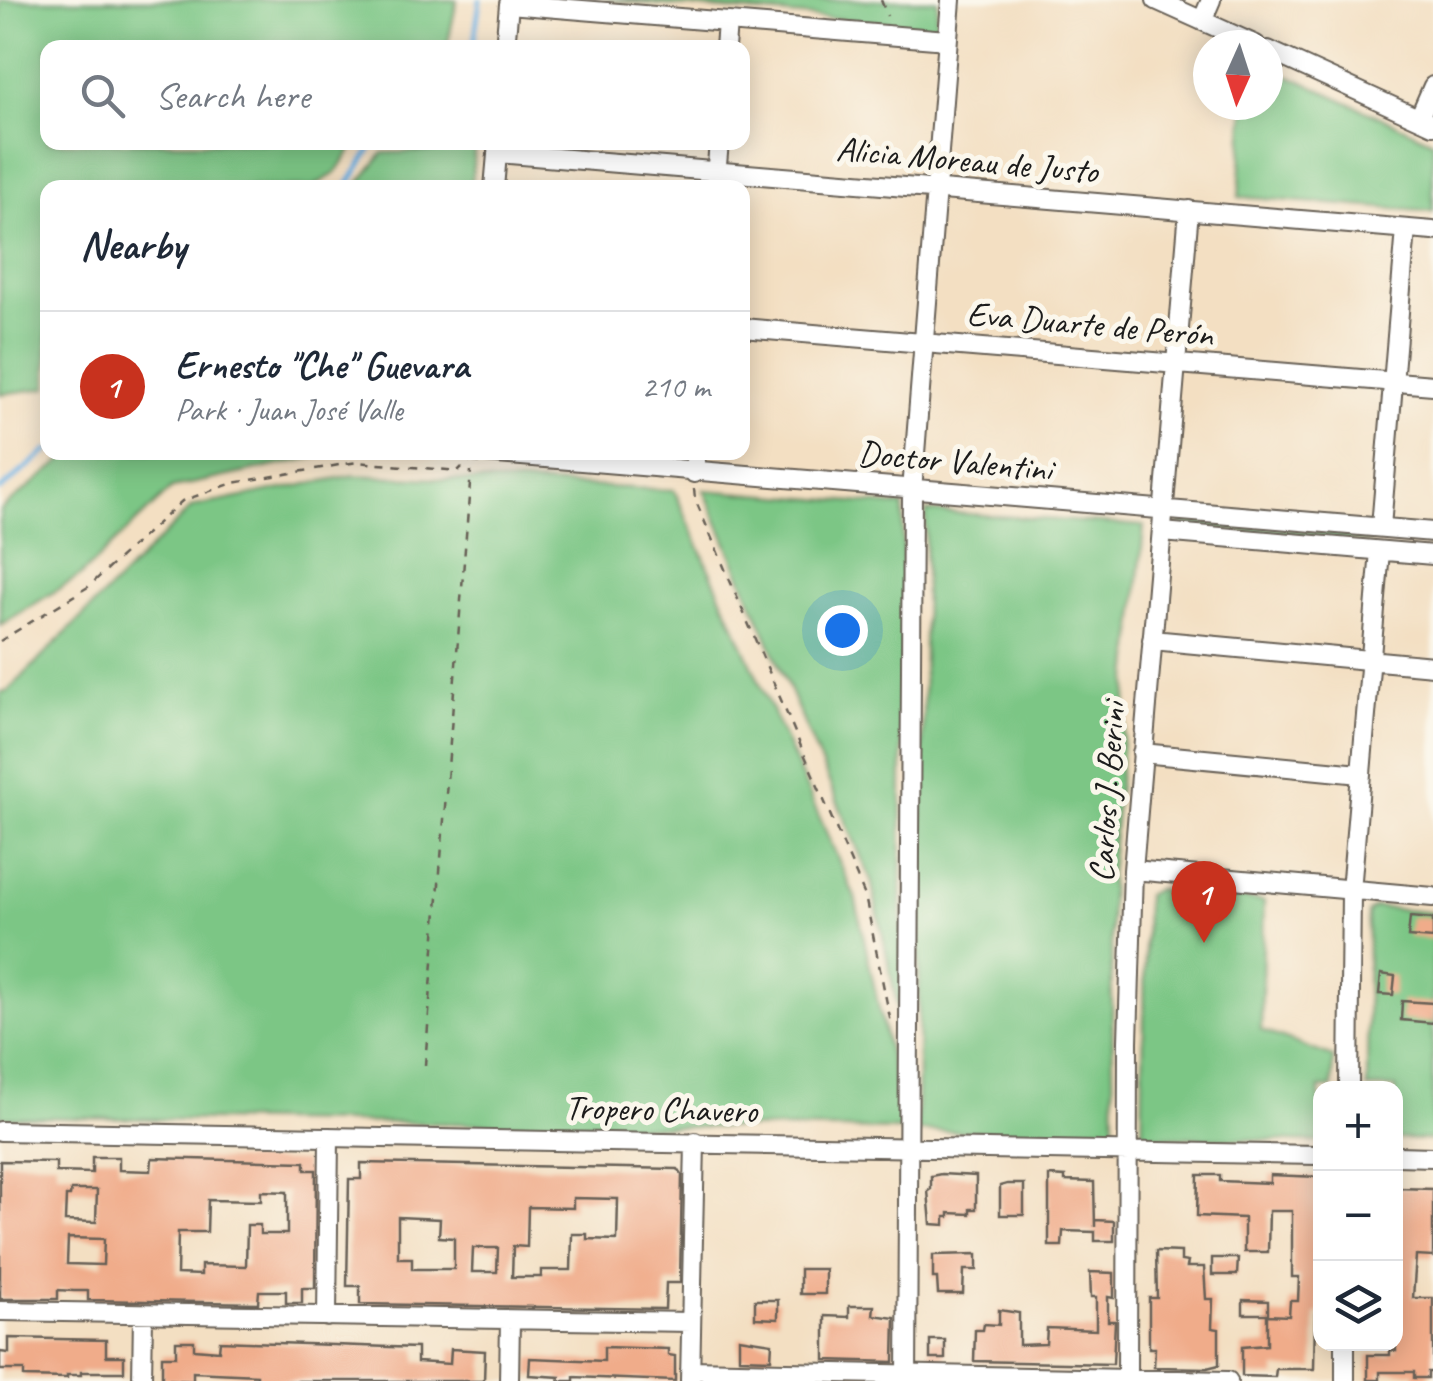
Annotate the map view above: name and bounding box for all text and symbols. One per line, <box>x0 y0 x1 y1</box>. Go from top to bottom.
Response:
north arrow <box>1193 30 1283 120</box>
search box <box>40 40 750 150</box>
icon: search <box>75 68 130 123</box>
text: Search here <box>155 72 310 119</box>
street label: Alicia Moreau de Justo <box>834 126 1101 194</box>
text: Nearby <box>80 219 186 272</box>
street label: Eva Duarte de Perón <box>965 291 1216 357</box>
text: Ernesto "Che" Guevara <box>175 342 469 389</box>
text: 1 <box>105 366 120 407</box>
text: 210 m <box>641 366 710 407</box>
text: Park · Juan José Valle <box>175 389 403 430</box>
street label: Doctor Valentini <box>856 430 1058 492</box>
your location <box>817 605 868 656</box>
street label: Carlos J. Berini <box>1078 696 1136 883</box>
pin: 1 <box>1172 860 1236 943</box>
map controls <box>1313 1081 1403 1351</box>
button: + <box>1313 1081 1403 1171</box>
street label: Tropero Chavero <box>565 1085 759 1133</box>
button: − <box>1313 1171 1403 1261</box>
button: layers <box>1313 1261 1403 1351</box>

